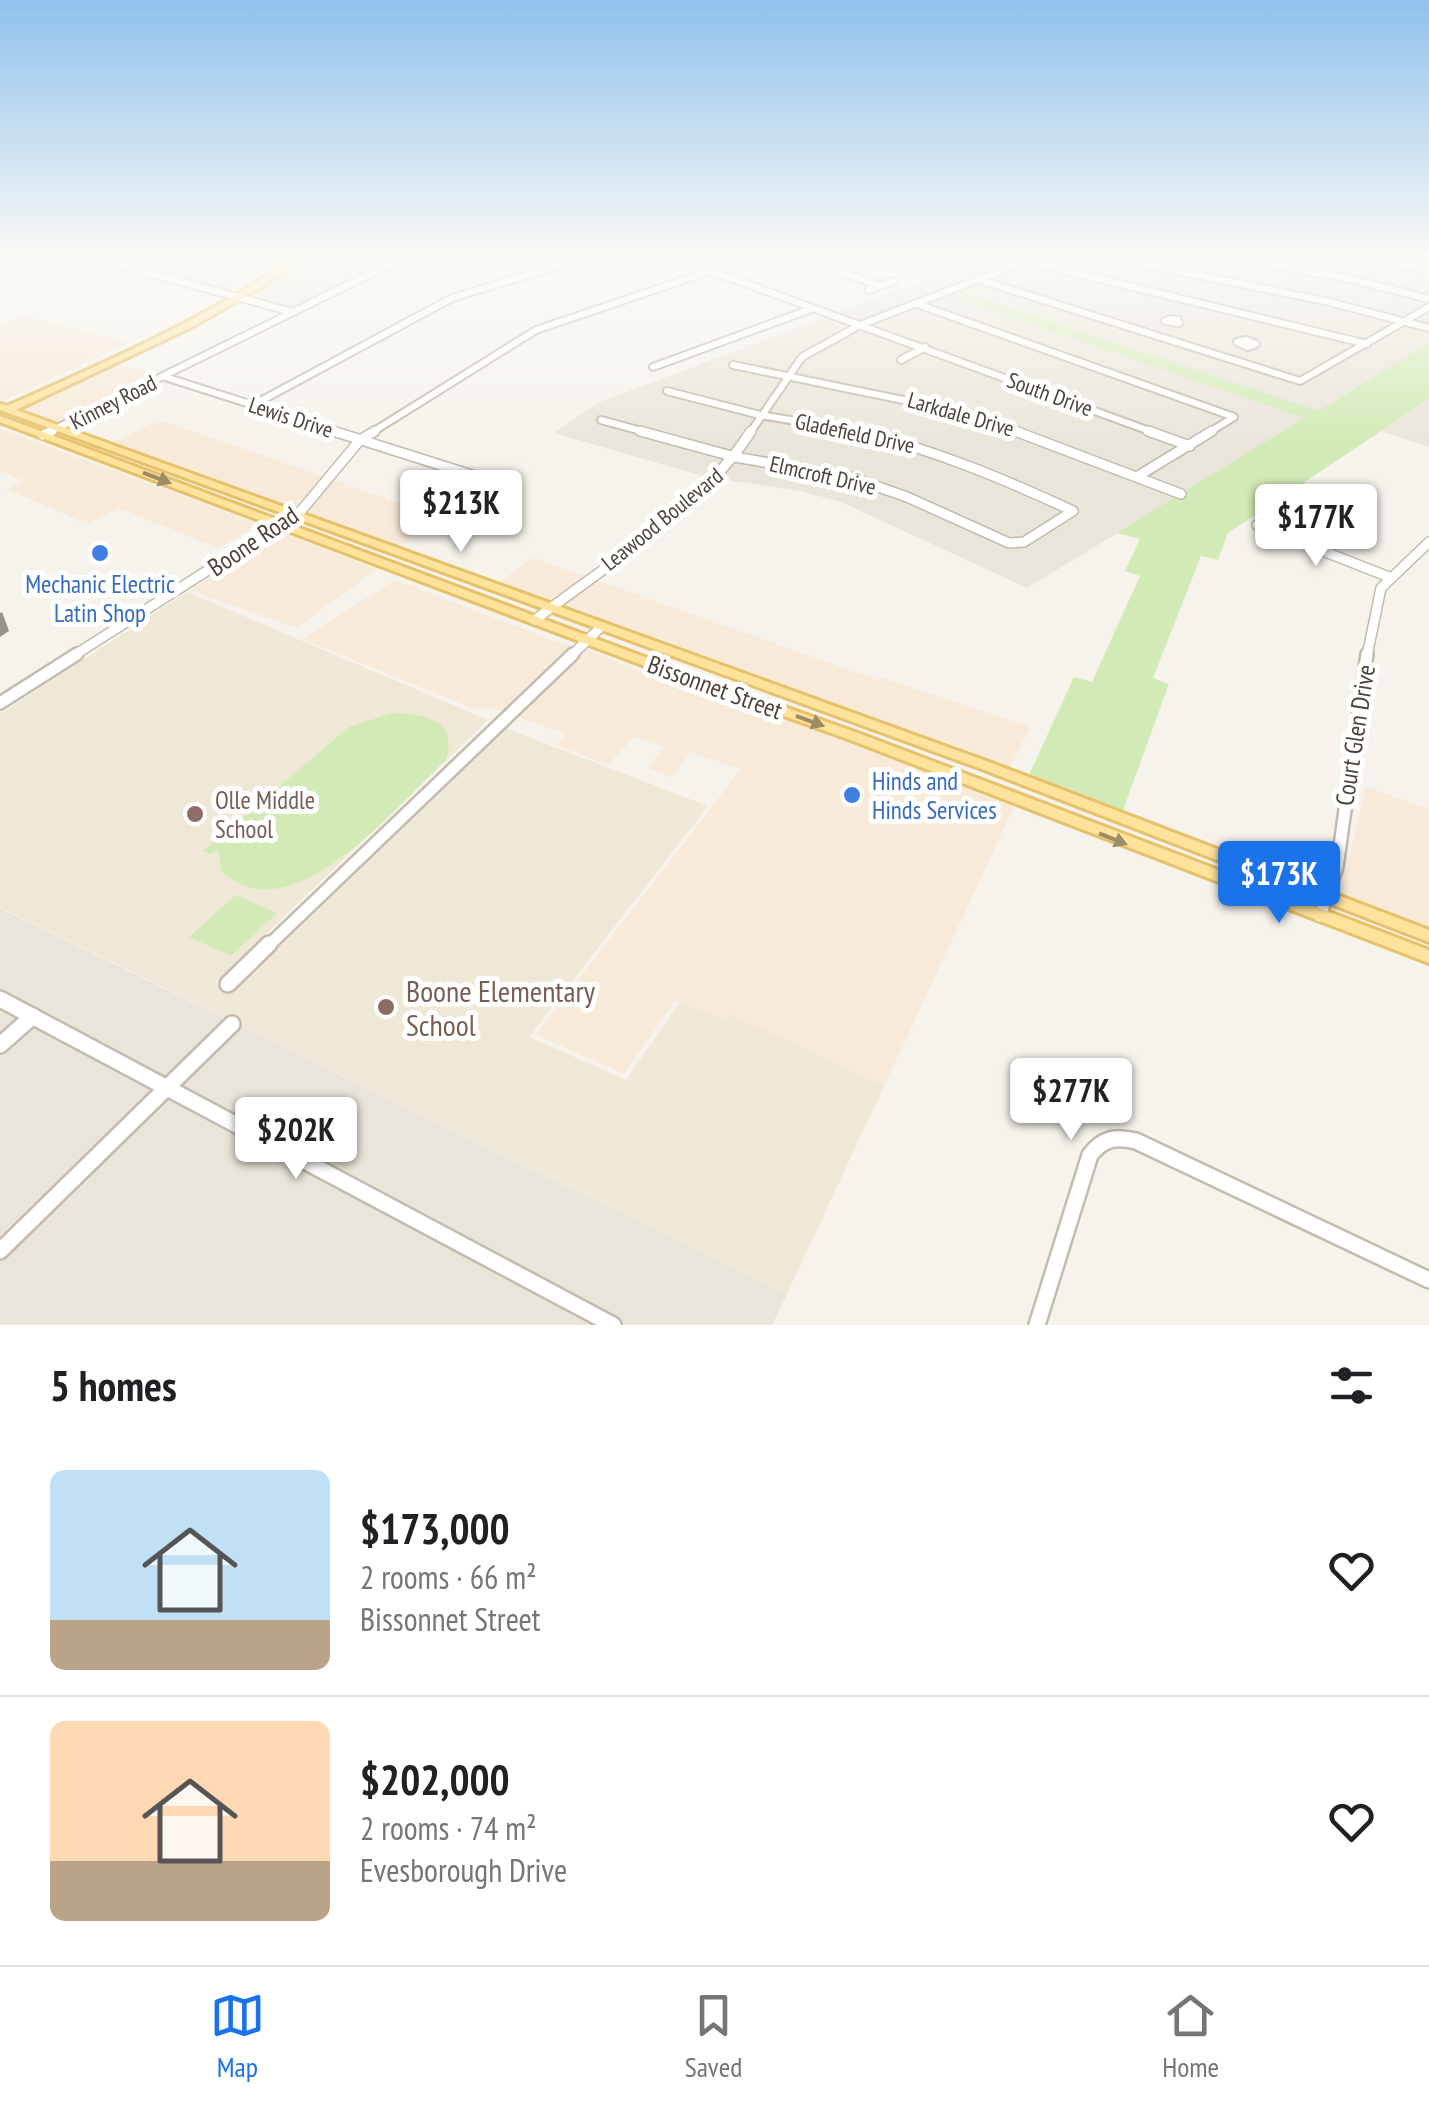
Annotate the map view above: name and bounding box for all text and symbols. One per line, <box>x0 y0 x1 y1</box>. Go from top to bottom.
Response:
street label: South Drive <box>1003 366 1097 422</box>
street label: Kinney Road <box>65 368 161 436</box>
street label: Larkdale Drive <box>905 385 1017 443</box>
street label: Lewis Drive <box>245 390 337 444</box>
street label: Gladefield Drive <box>793 407 917 459</box>
street label: Elmcroft Drive <box>767 449 879 501</box>
street label: Leawood Boulevard <box>596 461 728 577</box>
pin: $213K <box>391 470 531 555</box>
one-way arrow <box>142 471 172 486</box>
text: $213K <box>422 481 500 523</box>
pin: $177K <box>1246 484 1386 569</box>
text: $177K <box>1277 495 1355 537</box>
street label: Boone Road <box>202 499 304 583</box>
marker: Mechanic Electric Latin Shop <box>89 542 111 564</box>
place label: Mechanic Electric Latin Shop <box>25 568 175 629</box>
street label: Bissonnet Street <box>643 648 787 726</box>
street label: Court Glen Drive <box>1328 662 1382 808</box>
one-way arrow <box>796 714 826 729</box>
place label: Hinds and Hinds Services <box>872 765 997 826</box>
place label: Olle Middle School <box>215 784 315 845</box>
marker: Hinds and Hinds Services <box>841 784 863 806</box>
marker: Olle Middle School <box>184 803 206 825</box>
one-way arrow <box>1098 831 1128 847</box>
pin: $173K <box>1209 841 1349 926</box>
text: $173K <box>1240 852 1318 894</box>
place label: Boone Elementary School <box>406 971 596 1044</box>
marker: Boone Elementary School <box>375 996 397 1018</box>
pin: $277K <box>1001 1058 1141 1143</box>
text: $277K <box>1032 1069 1110 1111</box>
pin: $202K <box>226 1097 366 1182</box>
text: $202K <box>257 1108 335 1150</box>
text: 5 homes <box>50 1358 177 1413</box>
icon: filters <box>1324 1358 1379 1413</box>
text: $173,000 <box>360 1501 510 1556</box>
icon: home <box>130 1510 250 1630</box>
icon: heart <box>1324 1543 1379 1598</box>
text: 2 rooms · 66 m² <box>360 1556 537 1598</box>
text: Bissonnet Street <box>360 1598 541 1640</box>
text: $202,000 <box>360 1752 510 1807</box>
icon: home <box>130 1761 250 1881</box>
icon: heart <box>1324 1794 1379 1849</box>
text: 2 rooms · 74 m² <box>360 1807 537 1849</box>
text: Evesborough Drive <box>360 1849 567 1891</box>
tab: Map <box>210 1988 265 2085</box>
tab: Saved <box>685 1988 742 2085</box>
tab: Home <box>1162 1988 1219 2085</box>

